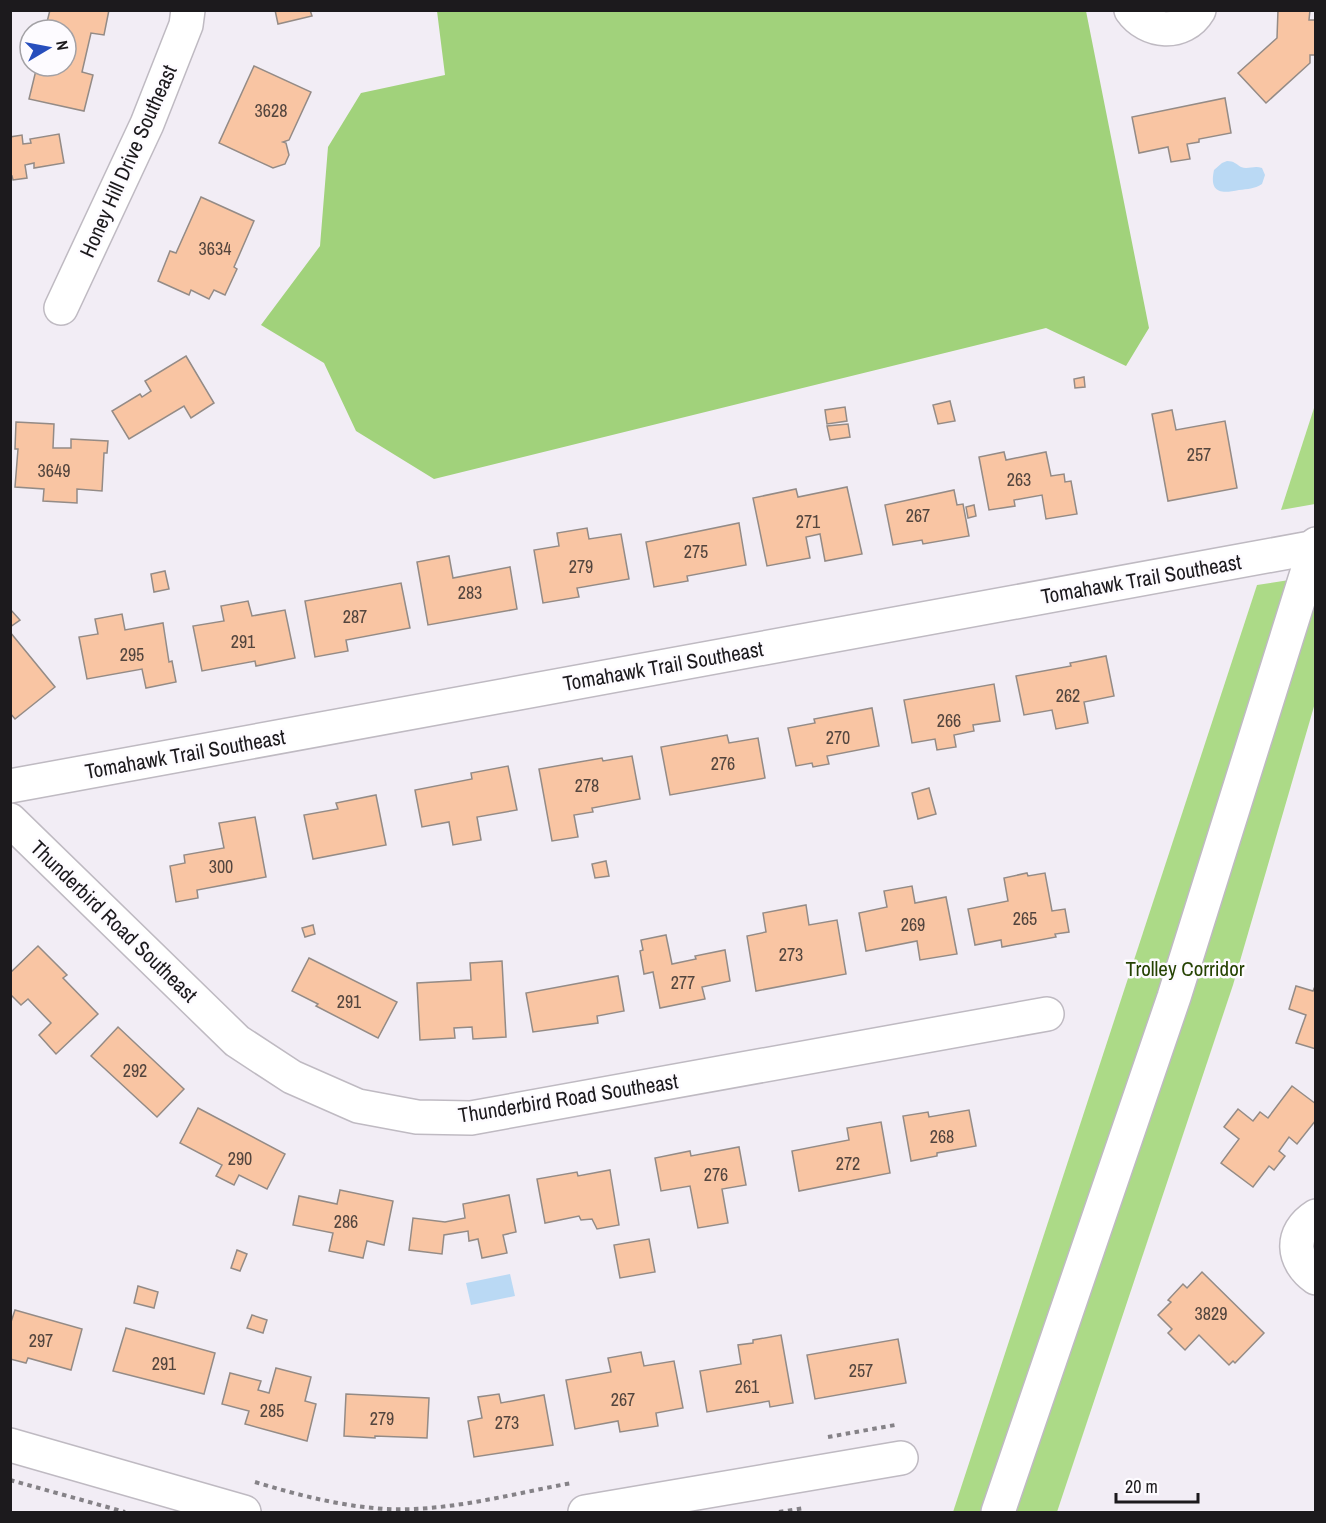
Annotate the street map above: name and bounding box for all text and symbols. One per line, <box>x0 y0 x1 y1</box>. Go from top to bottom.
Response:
north arrow <box>18 18 78 78</box>
text: N <box>51 39 74 52</box>
street label: Honey Hill Drive Southeast <box>73 60 184 262</box>
house number: 3628 <box>255 98 287 123</box>
house number: 3634 <box>199 236 231 261</box>
house number: 257 <box>1187 442 1211 467</box>
house number: 3649 <box>38 458 70 483</box>
house number: 263 <box>1007 467 1031 492</box>
house number: 267 <box>906 503 930 528</box>
house number: 271 <box>796 509 821 534</box>
house number: 275 <box>684 539 708 564</box>
street label: Tomahawk Trail Southeast <box>1039 547 1244 611</box>
house number: 279 <box>569 554 593 579</box>
house number: 283 <box>458 580 482 605</box>
house number: 287 <box>343 604 367 629</box>
house number: 291 <box>231 629 256 654</box>
street label: Tomahawk Trail Southeast <box>561 634 766 698</box>
house number: 295 <box>120 642 144 667</box>
house number: 262 <box>1056 683 1080 708</box>
house number: 266 <box>937 708 961 733</box>
street label: Tomahawk Trail Southeast <box>83 722 288 786</box>
house number: 270 <box>826 725 850 750</box>
house number: 276 <box>711 751 735 776</box>
house number: 278 <box>575 773 599 798</box>
street label: Thunderbird Road Southeast <box>24 833 204 1009</box>
house number: 300 <box>209 854 233 879</box>
house number: 265 <box>1013 906 1037 931</box>
house number: 269 <box>901 912 925 937</box>
house number: 273 <box>779 942 803 967</box>
park label: Trolley Corridor <box>1126 954 1245 983</box>
house number: 277 <box>671 970 695 995</box>
house number: 291 <box>337 989 362 1014</box>
house number: 292 <box>123 1058 147 1083</box>
street label: Thunderbird Road Southeast <box>456 1066 680 1130</box>
house number: 268 <box>930 1124 954 1149</box>
house number: 290 <box>228 1146 252 1171</box>
house number: 272 <box>836 1151 860 1176</box>
house number: 276 <box>704 1162 728 1187</box>
house number: 286 <box>334 1209 358 1234</box>
house number: 3829 <box>1195 1301 1227 1326</box>
house number: 297 <box>29 1328 53 1353</box>
house number: 291 <box>152 1351 177 1376</box>
house number: 257 <box>849 1358 873 1383</box>
house number: 261 <box>735 1374 760 1399</box>
house number: 267 <box>611 1387 635 1412</box>
house number: 285 <box>260 1398 284 1423</box>
house number: 279 <box>370 1406 394 1431</box>
house number: 273 <box>495 1410 519 1435</box>
scale bar <box>1116 1466 1198 1504</box>
text: 20 m <box>1125 1474 1158 1499</box>

